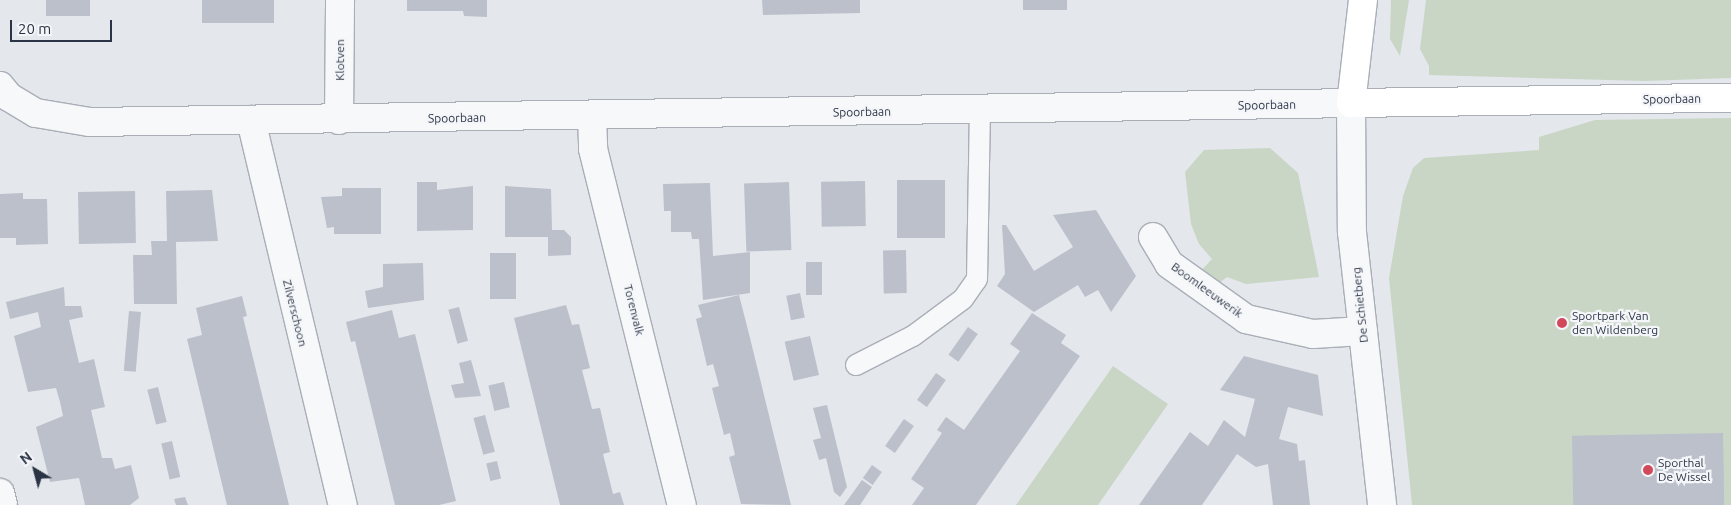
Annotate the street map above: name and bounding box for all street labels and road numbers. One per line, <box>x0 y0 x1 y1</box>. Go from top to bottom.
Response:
street label: Klotven <box>333 39 347 81</box>
street label: Spoorbaan <box>1643 91 1701 107</box>
street label: Spoorbaan <box>1238 97 1296 113</box>
street label: Spoorbaan <box>833 104 891 120</box>
street label: Spoorbaan <box>428 110 486 126</box>
street label: Boomleeuwerik <box>1169 259 1245 321</box>
street label: De Schietberg <box>1349 267 1371 343</box>
street label: Zilverschoon <box>280 278 310 348</box>
street label: Torenvalk <box>621 283 647 337</box>

